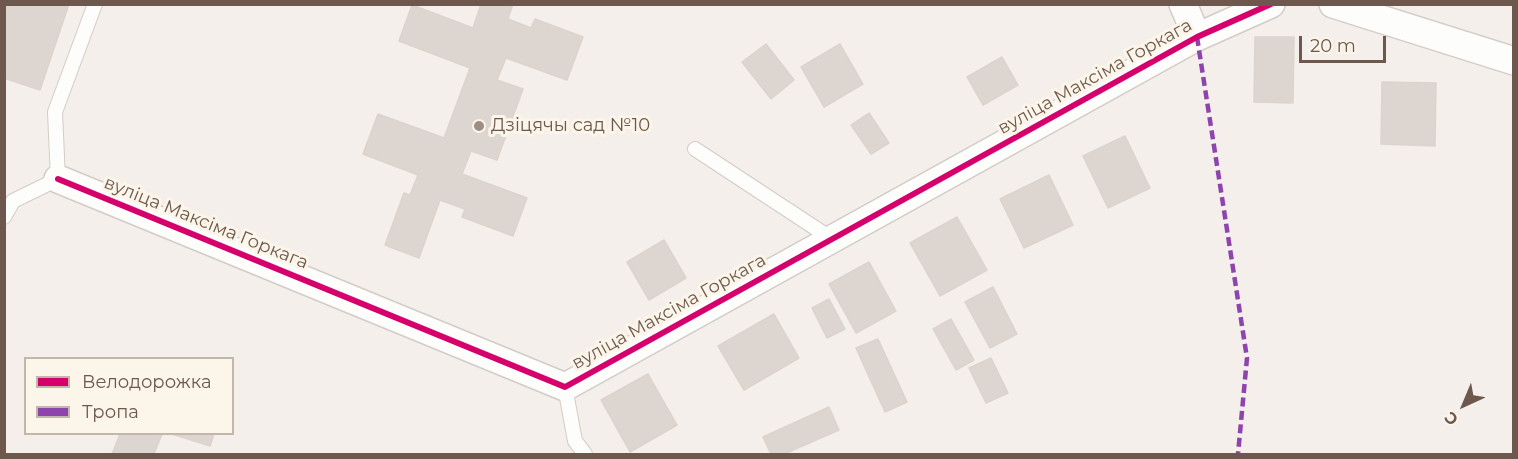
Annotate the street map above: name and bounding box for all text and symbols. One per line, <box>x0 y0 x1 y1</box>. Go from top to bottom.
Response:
street label: вуліца Максіма Горкага <box>994 15 1196 139</box>
scale bar <box>1302 24 1389 62</box>
text: 20 m <box>1310 35 1356 57</box>
place label: Дзіцячы сад №10 <box>491 115 650 137</box>
marker: Дзіцячы сад №10 <box>472 119 486 133</box>
street label: вуліца Максіма Горкага <box>101 172 311 274</box>
street label: вуліца Максіма Горкага <box>568 250 770 374</box>
legend <box>24 357 234 435</box>
text: Велодорожка <box>82 371 211 393</box>
north arrow <box>1434 375 1494 435</box>
text: Тропа <box>82 401 139 423</box>
text: С <box>1440 407 1462 429</box>

